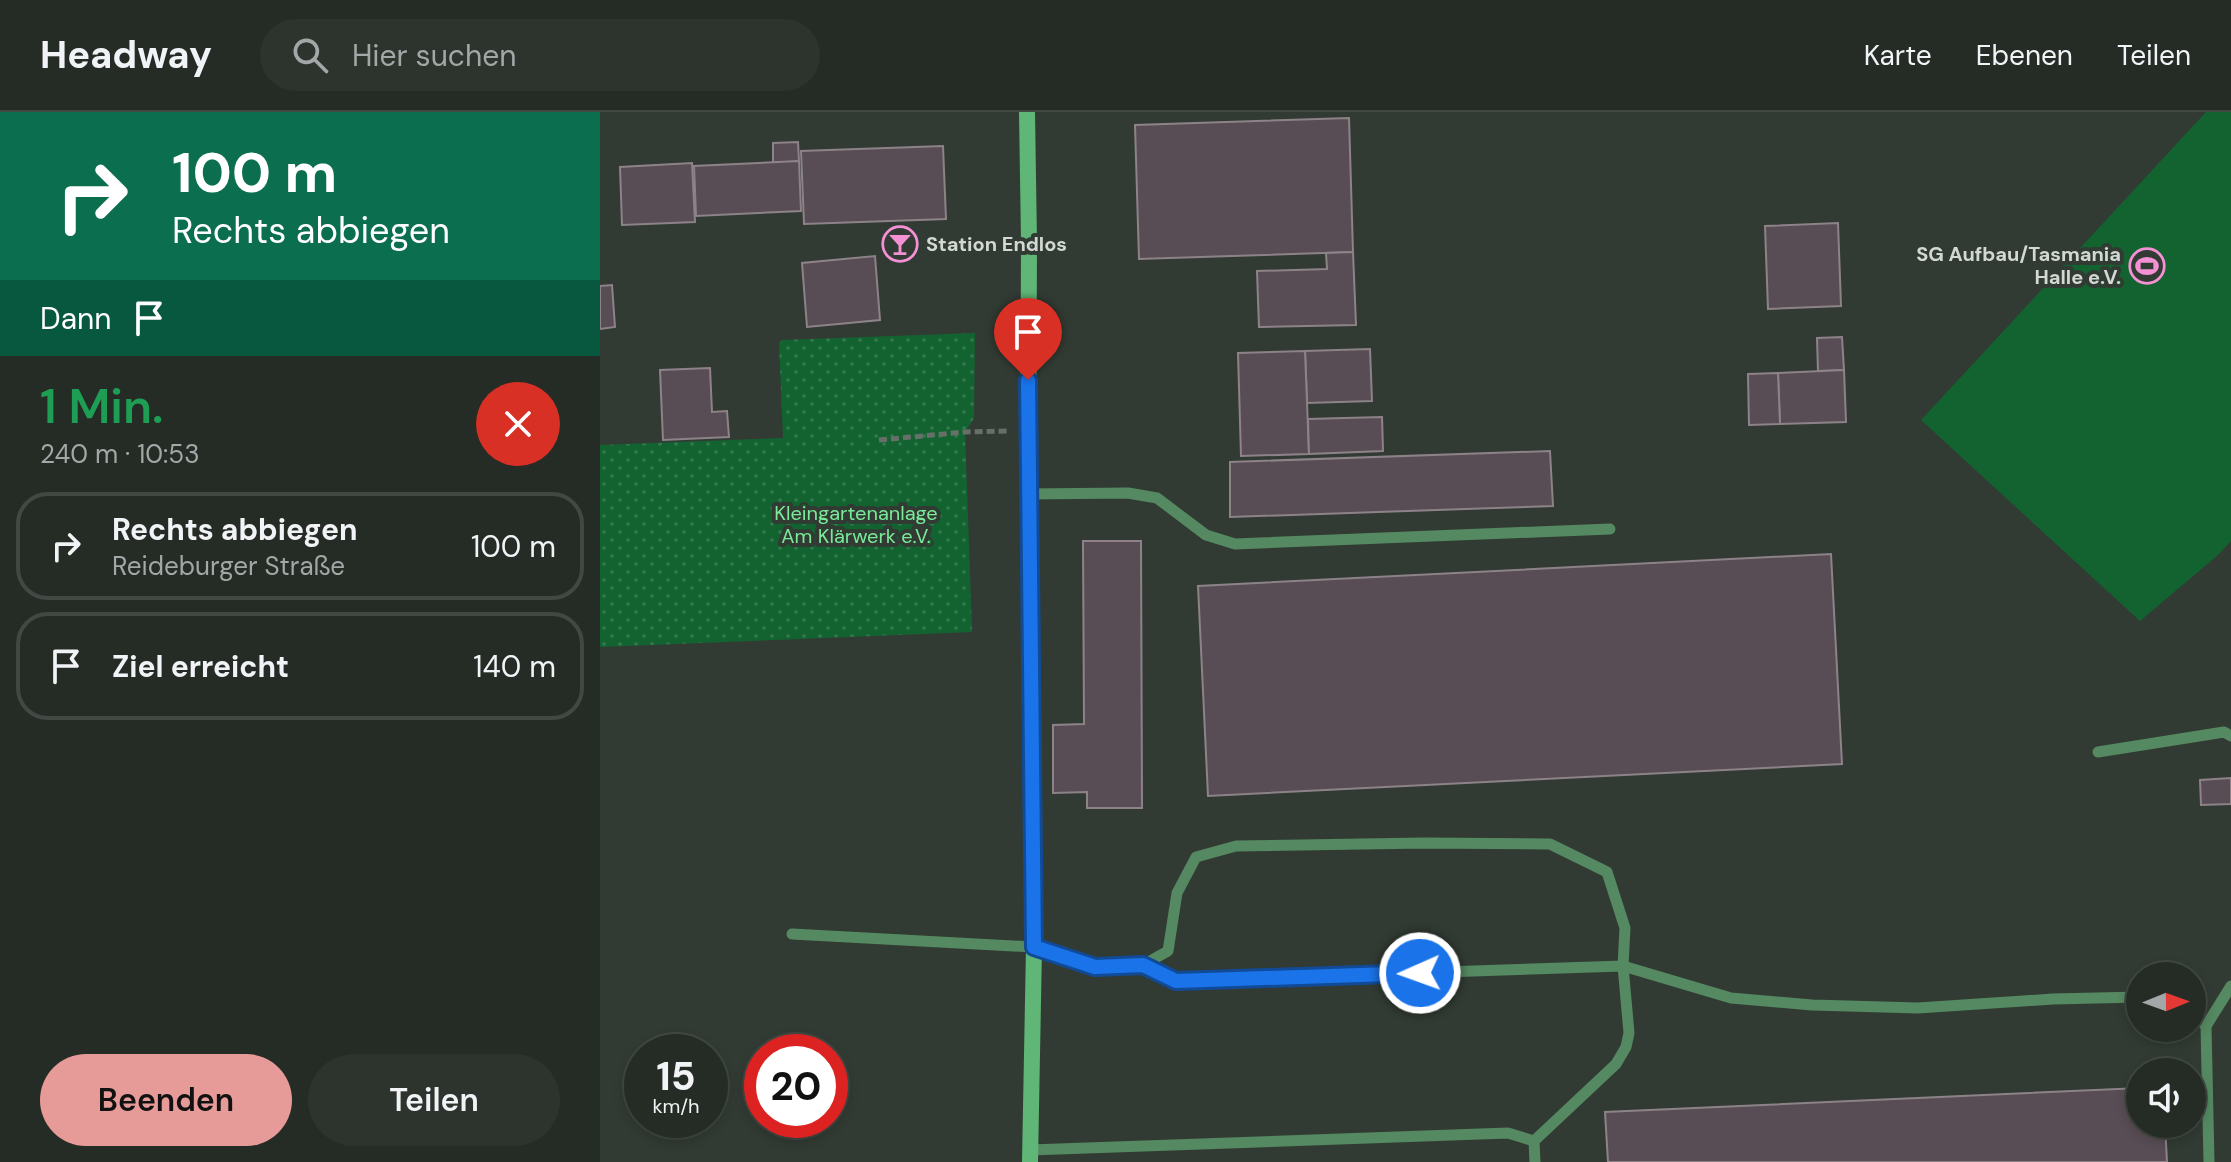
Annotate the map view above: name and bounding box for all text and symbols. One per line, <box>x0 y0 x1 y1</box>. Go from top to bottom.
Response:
search box <box>260 19 820 91</box>
text: Headway <box>40 30 212 80</box>
icon: search <box>288 33 332 77</box>
text: Hier suchen <box>352 36 517 75</box>
text: Karte <box>1864 37 1932 74</box>
text: Ebenen <box>1976 37 2073 74</box>
text: Teilen <box>2117 37 2191 74</box>
text: 100 m <box>172 136 337 209</box>
icon: right <box>40 144 144 248</box>
text: Rechts abbiegen <box>172 207 450 254</box>
bar icon: Station Endlos <box>881 225 919 263</box>
place label: Station Endlos <box>926 231 1067 257</box>
place label: SG Aufbau/Tasmania Halle e.V. <box>1916 241 2121 290</box>
sports icon: SG Aufbau/Tasmania Halle e.V. <box>2128 247 2166 285</box>
icon: arrive <box>127 296 171 340</box>
pin <box>994 298 1062 380</box>
text: Dann <box>40 299 111 338</box>
icon: arrive <box>1006 310 1050 354</box>
text: 1 Min. <box>40 375 163 438</box>
button: close <box>476 382 560 466</box>
text: 240 m · 10:53 <box>40 437 200 471</box>
park label: Kleingartenanlage Am Klärwerk e.V. <box>774 500 938 549</box>
text: Rechts abbiegen <box>112 510 357 549</box>
icon: right <box>44 524 88 568</box>
text: 100 m <box>471 527 556 566</box>
text: Reideburger Straße <box>112 549 345 583</box>
icon: arrive <box>44 644 88 688</box>
text: Ziel erreicht <box>112 647 289 686</box>
text: 140 m <box>473 647 556 686</box>
position arrow <box>1378 931 1462 1015</box>
north arrow <box>2126 962 2206 1042</box>
map controls <box>2126 962 2206 1138</box>
speed limit sign: 20 <box>744 1034 848 1138</box>
text: 15 <box>656 1050 696 1102</box>
button: Beenden <box>40 1054 292 1146</box>
button: Teilen <box>308 1054 560 1146</box>
button: sound <box>2126 1058 2206 1138</box>
text: km/h <box>652 1093 700 1119</box>

